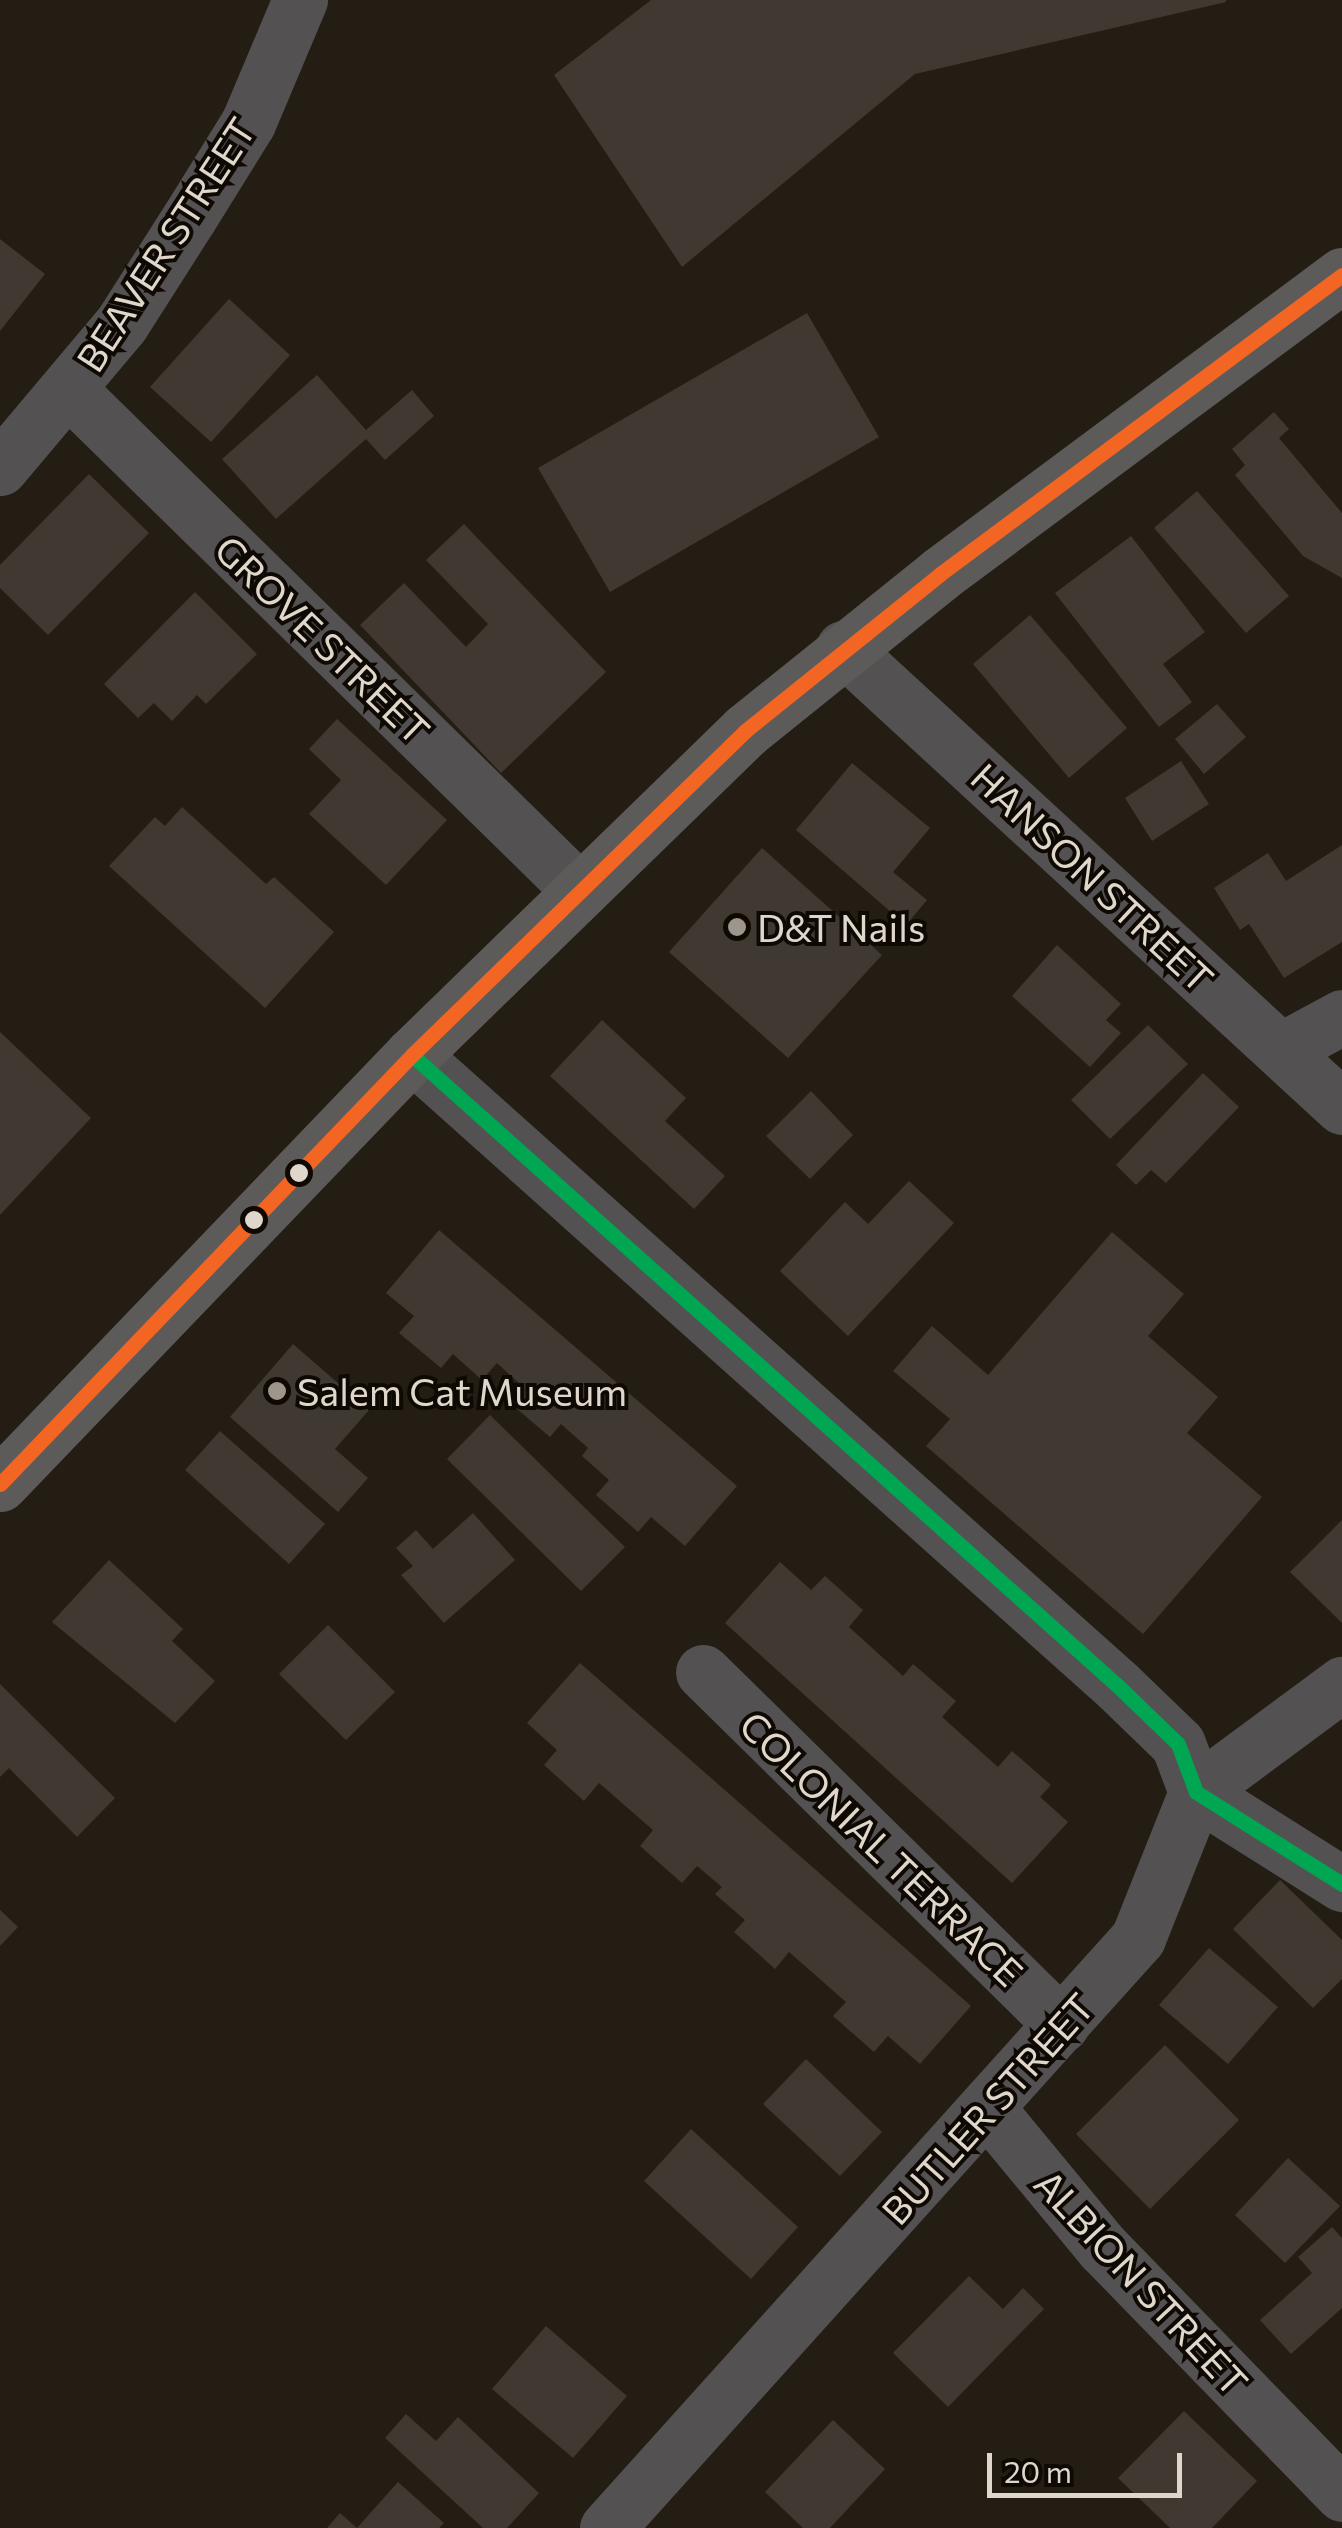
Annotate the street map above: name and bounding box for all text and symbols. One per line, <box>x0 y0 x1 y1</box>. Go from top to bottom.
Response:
street label: BEAVER STREET <box>66 109 264 379</box>
street label: GROVE STREET <box>206 525 440 753</box>
street label: HANSON STREET <box>963 753 1223 1001</box>
place label: D&T Nails <box>757 904 925 950</box>
marker: D&T Nails <box>726 916 748 938</box>
unlabelled marker <box>289 1163 309 1183</box>
unlabelled marker <box>244 1210 264 1230</box>
place label: Salem Cat Museum <box>297 1368 627 1414</box>
marker: Salem Cat Museum <box>266 1380 288 1402</box>
street label: COLONIAL TERRACE <box>731 1701 1033 1995</box>
street label: BUTLER STREET <box>871 1983 1103 2233</box>
street label: ALBION STREET <box>1026 2160 1258 2404</box>
scale bar <box>992 2433 1187 2495</box>
text: 20 m <box>1004 2452 1072 2489</box>

